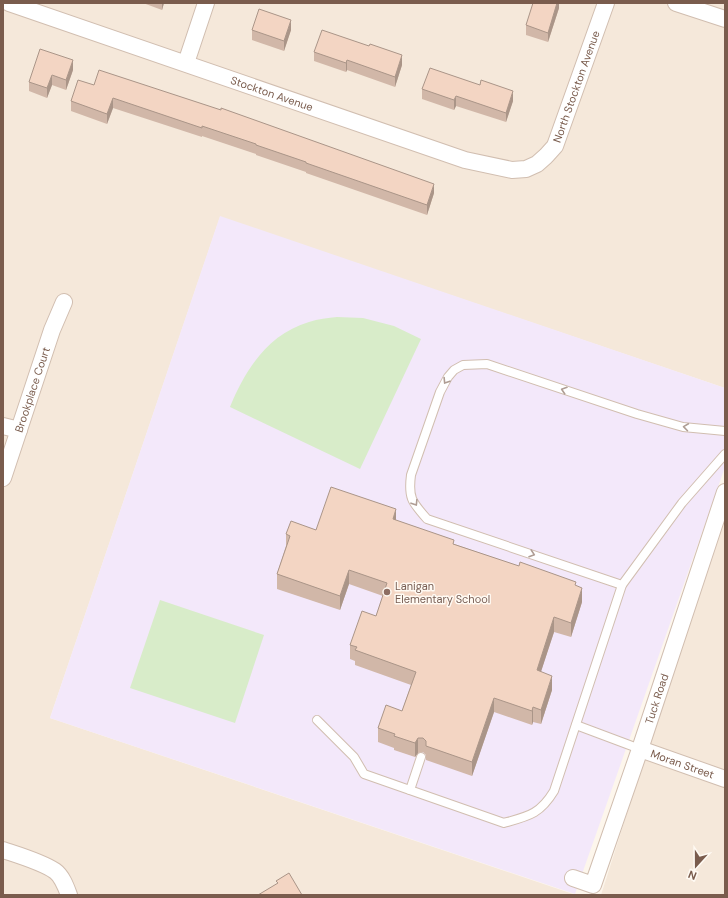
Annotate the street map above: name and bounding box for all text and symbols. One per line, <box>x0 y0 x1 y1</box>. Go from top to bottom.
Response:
street label: North Stockton Avenue <box>550 29 603 145</box>
street label: Stockton Avenue <box>229 73 315 114</box>
street label: Brookplace Court <box>12 345 53 434</box>
one-way arrow <box>443 377 451 384</box>
one-way arrow <box>561 386 568 395</box>
one-way arrow <box>683 423 689 432</box>
one-way arrow <box>411 499 418 506</box>
one-way arrow <box>528 549 535 558</box>
place label: Lanigan Elementary School <box>395 579 490 606</box>
marker: Lanigan Elementary School <box>382 587 392 597</box>
street label: Tuck Road <box>642 672 672 726</box>
street label: Moran Street <box>649 746 716 782</box>
north arrow <box>676 846 716 886</box>
text: N <box>686 867 699 883</box>

